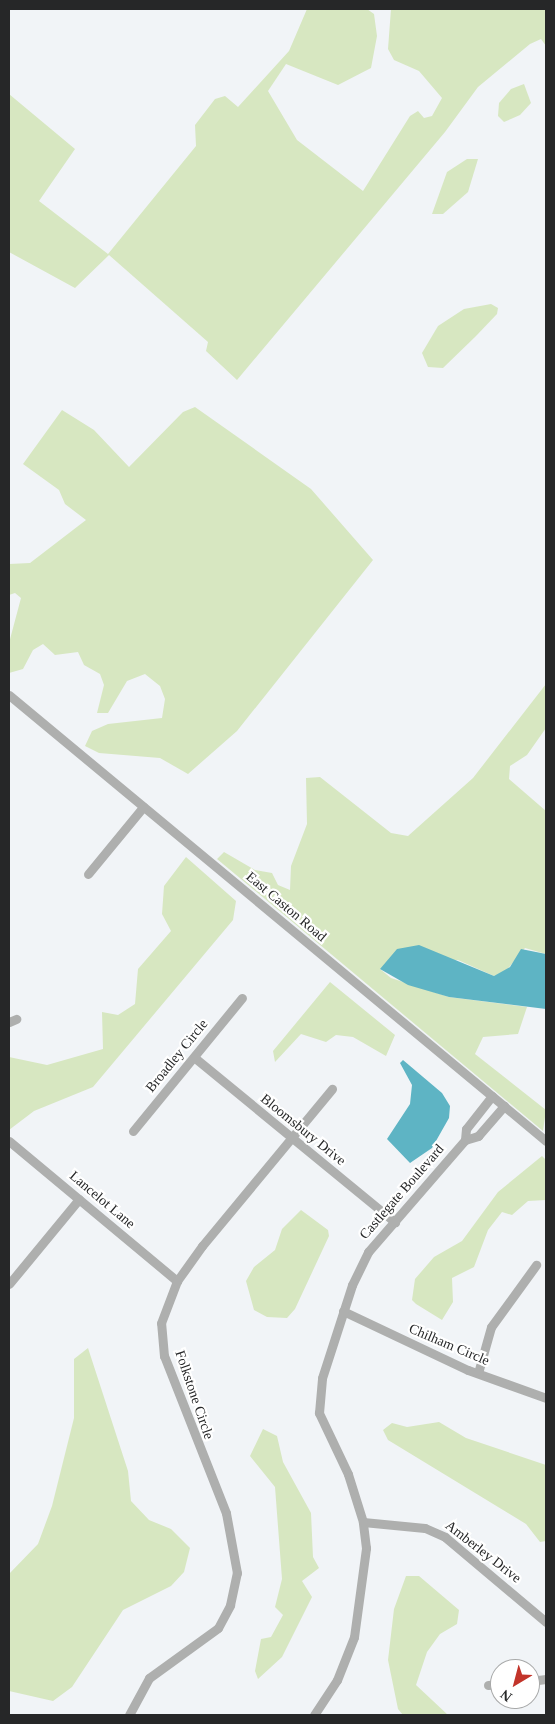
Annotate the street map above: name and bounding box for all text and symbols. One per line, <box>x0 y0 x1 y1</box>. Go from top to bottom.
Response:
street label: East Caston Road <box>242 869 330 945</box>
street label: Broadley Circle <box>142 1016 212 1096</box>
street label: Bloomsbury Drive <box>257 1091 349 1169</box>
street label: Castlegate Boulevard <box>356 1141 448 1243</box>
street label: Lancelot Lane <box>66 1168 138 1232</box>
street label: Chilham Circle <box>406 1320 492 1370</box>
street label: Folkstone Circle <box>171 1348 217 1442</box>
street label: Amberley Drive <box>442 1517 524 1587</box>
north arrow <box>490 1659 540 1709</box>
text: N <box>498 1687 515 1705</box>

